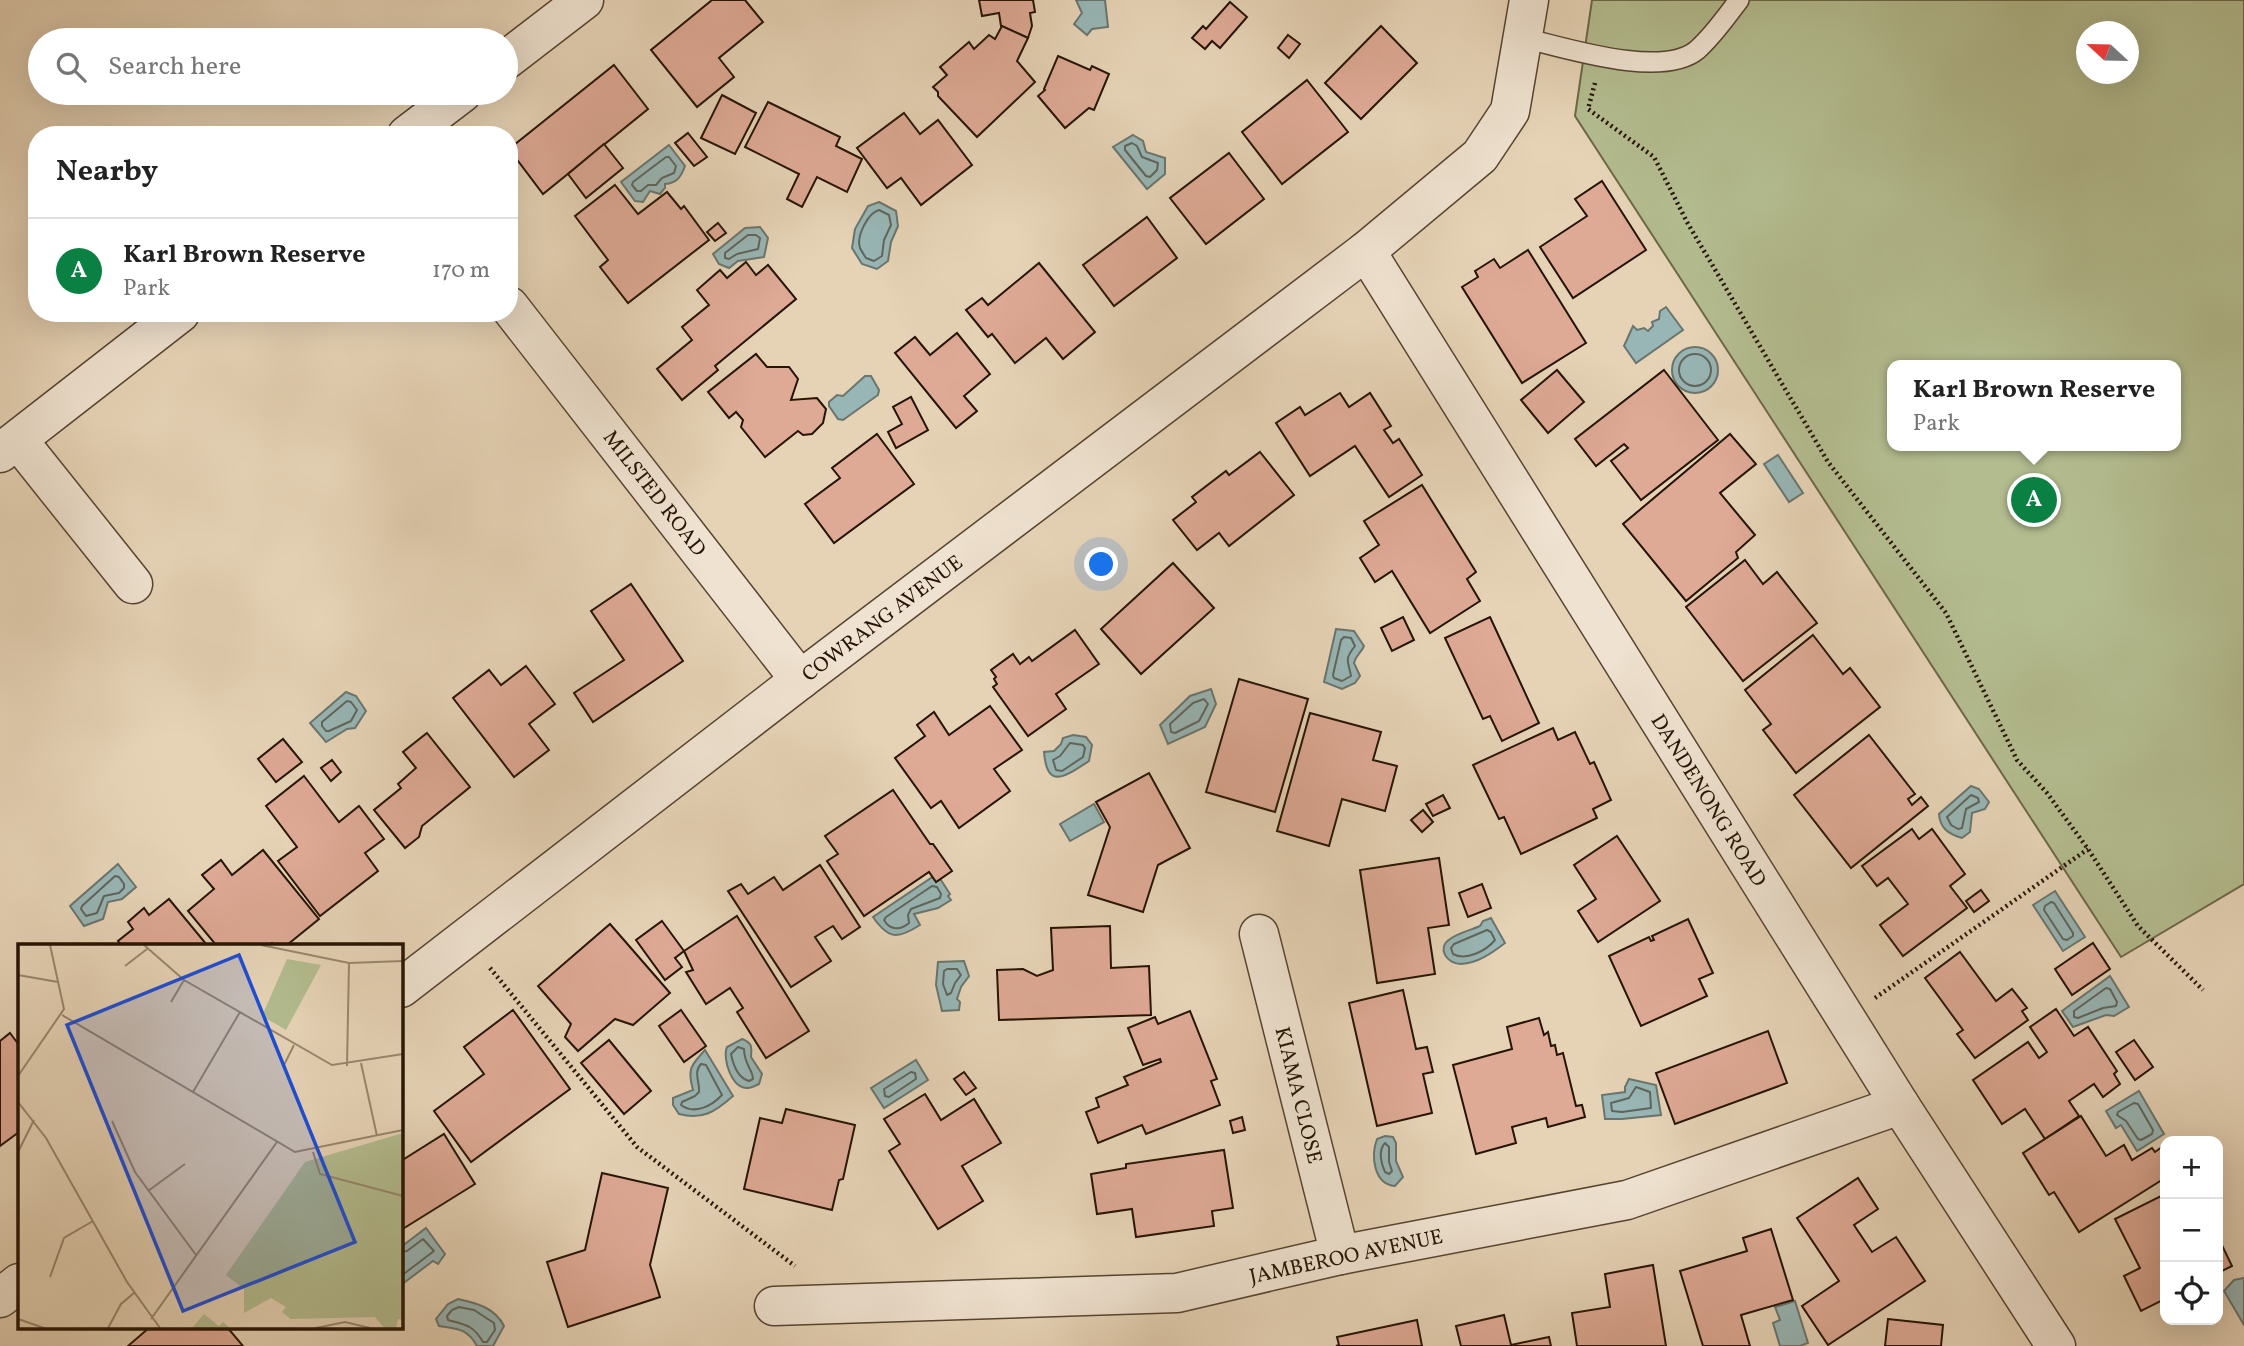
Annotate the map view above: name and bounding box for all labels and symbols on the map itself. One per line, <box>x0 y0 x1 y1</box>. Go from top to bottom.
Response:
north arrow <box>2076 21 2139 84</box>
street label: MILSTED ROAD <box>595 425 712 563</box>
pin: A <box>2011 474 2057 526</box>
your location <box>1084 547 1118 581</box>
street label: COWRANG AVENUE <box>796 549 969 689</box>
street label: DANDENONG ROAD <box>1643 709 1773 893</box>
inset map <box>18 944 402 1328</box>
street label: KIAMA CLOSE <box>1267 1024 1329 1167</box>
street label: JAMBEROO AVENUE <box>1247 1223 1446 1292</box>

